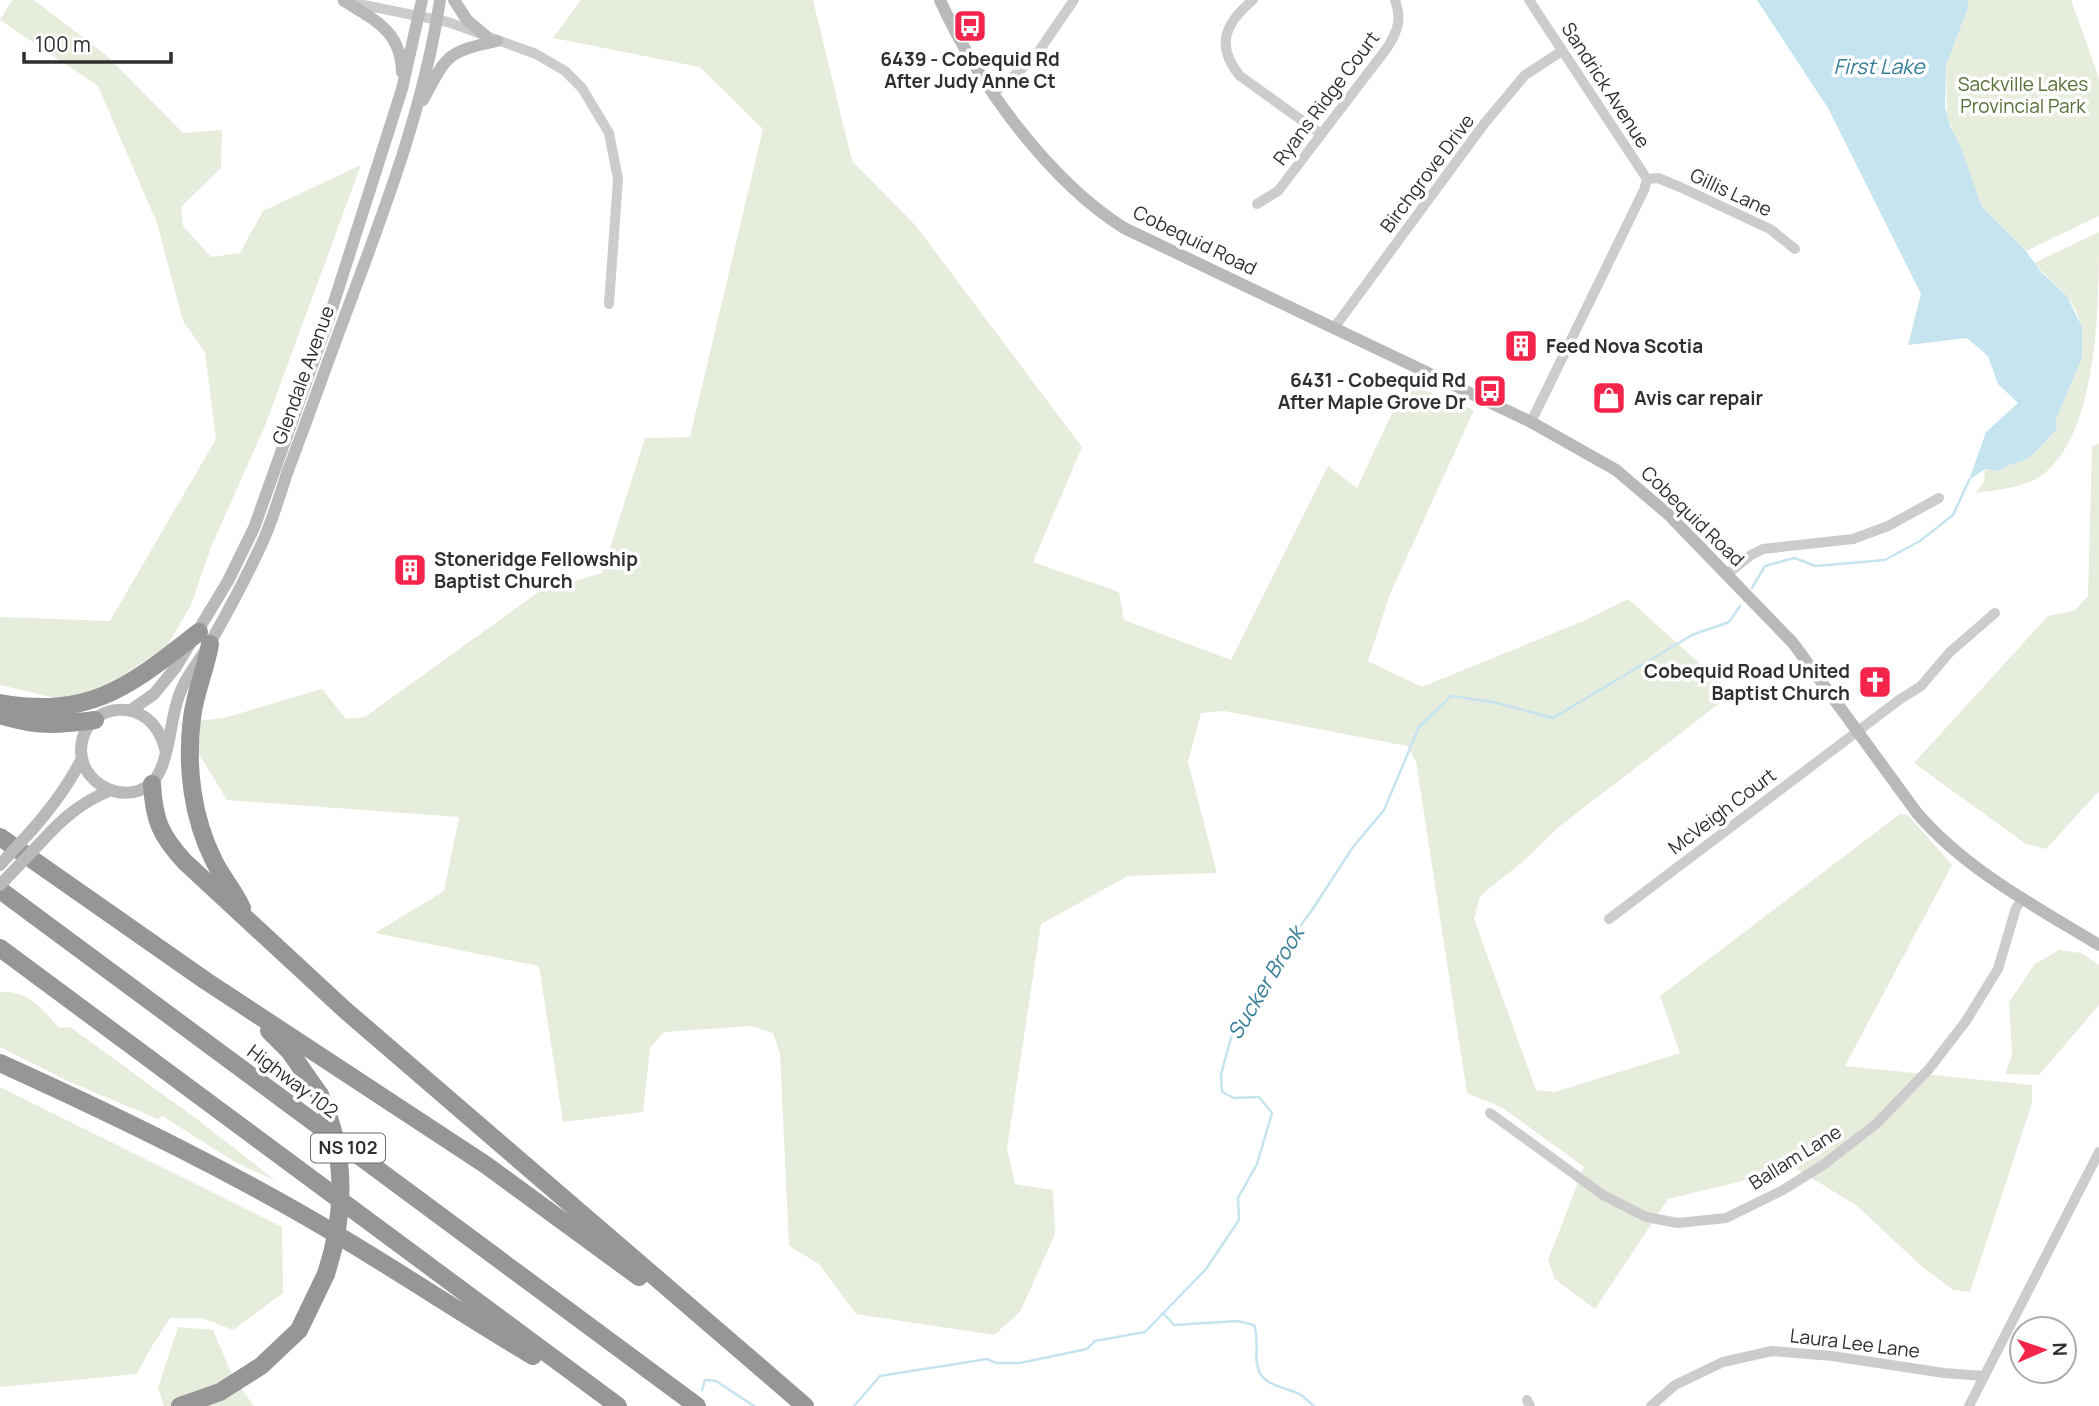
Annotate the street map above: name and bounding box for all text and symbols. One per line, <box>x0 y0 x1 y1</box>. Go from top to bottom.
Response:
bus stop icon: 6439 - Cobequid Rd After Judy Anne Ct <box>951 7 989 45</box>
street label: Sandrick Avenue <box>1556 17 1656 153</box>
scale bar <box>24 21 172 65</box>
street label: Ryans Ridge Court <box>1267 26 1385 170</box>
text: 100 m <box>35 30 91 58</box>
place label: 6439 - Cobequid Rd After Judy Anne Ct <box>880 46 1060 94</box>
water label: First Lake <box>1833 52 1926 80</box>
park label: Sackville Lakes Provincial Park <box>1958 71 2088 119</box>
street label: Birchgrove Drive <box>1374 109 1480 237</box>
street label: Gillis Lane <box>1686 162 1776 222</box>
street label: Cobequid Road <box>1129 199 1261 281</box>
street label: Glendale Avenue <box>266 302 340 448</box>
building icon: Feed Nova Scotia <box>1502 327 1540 365</box>
place label: Feed Nova Scotia <box>1546 333 1703 359</box>
place label: 6431 - Cobequid Rd After Maple Grove Dr <box>1278 367 1466 415</box>
bus stop icon: 6431 - Cobequid Rd After Maple Grove Dr <box>1471 372 1509 410</box>
shop icon: Avis car repair <box>1590 379 1628 417</box>
place label: Avis car repair <box>1634 385 1764 411</box>
street label: Cobequid Road <box>1636 460 1750 572</box>
place label: Stoneridge Fellowship Baptist Church <box>434 546 638 594</box>
building icon: Stoneridge Fellowship Baptist Church <box>391 551 429 589</box>
place label: Cobequid Road United Baptist Church <box>1644 658 1850 706</box>
church icon: Cobequid Road United Baptist Church <box>1856 663 1894 701</box>
street label: McVeigh Court <box>1663 762 1781 860</box>
water label: Sucker Brook <box>1220 919 1311 1044</box>
street label: Highway 102 <box>242 1038 344 1124</box>
street label: Ballam Lane <box>1744 1118 1846 1196</box>
road number: NS 102 <box>311 1134 385 1162</box>
north arrow <box>2008 1315 2078 1385</box>
street label: Laura Lee Lane <box>1789 1322 1921 1364</box>
text: N <box>2047 1342 2073 1357</box>

